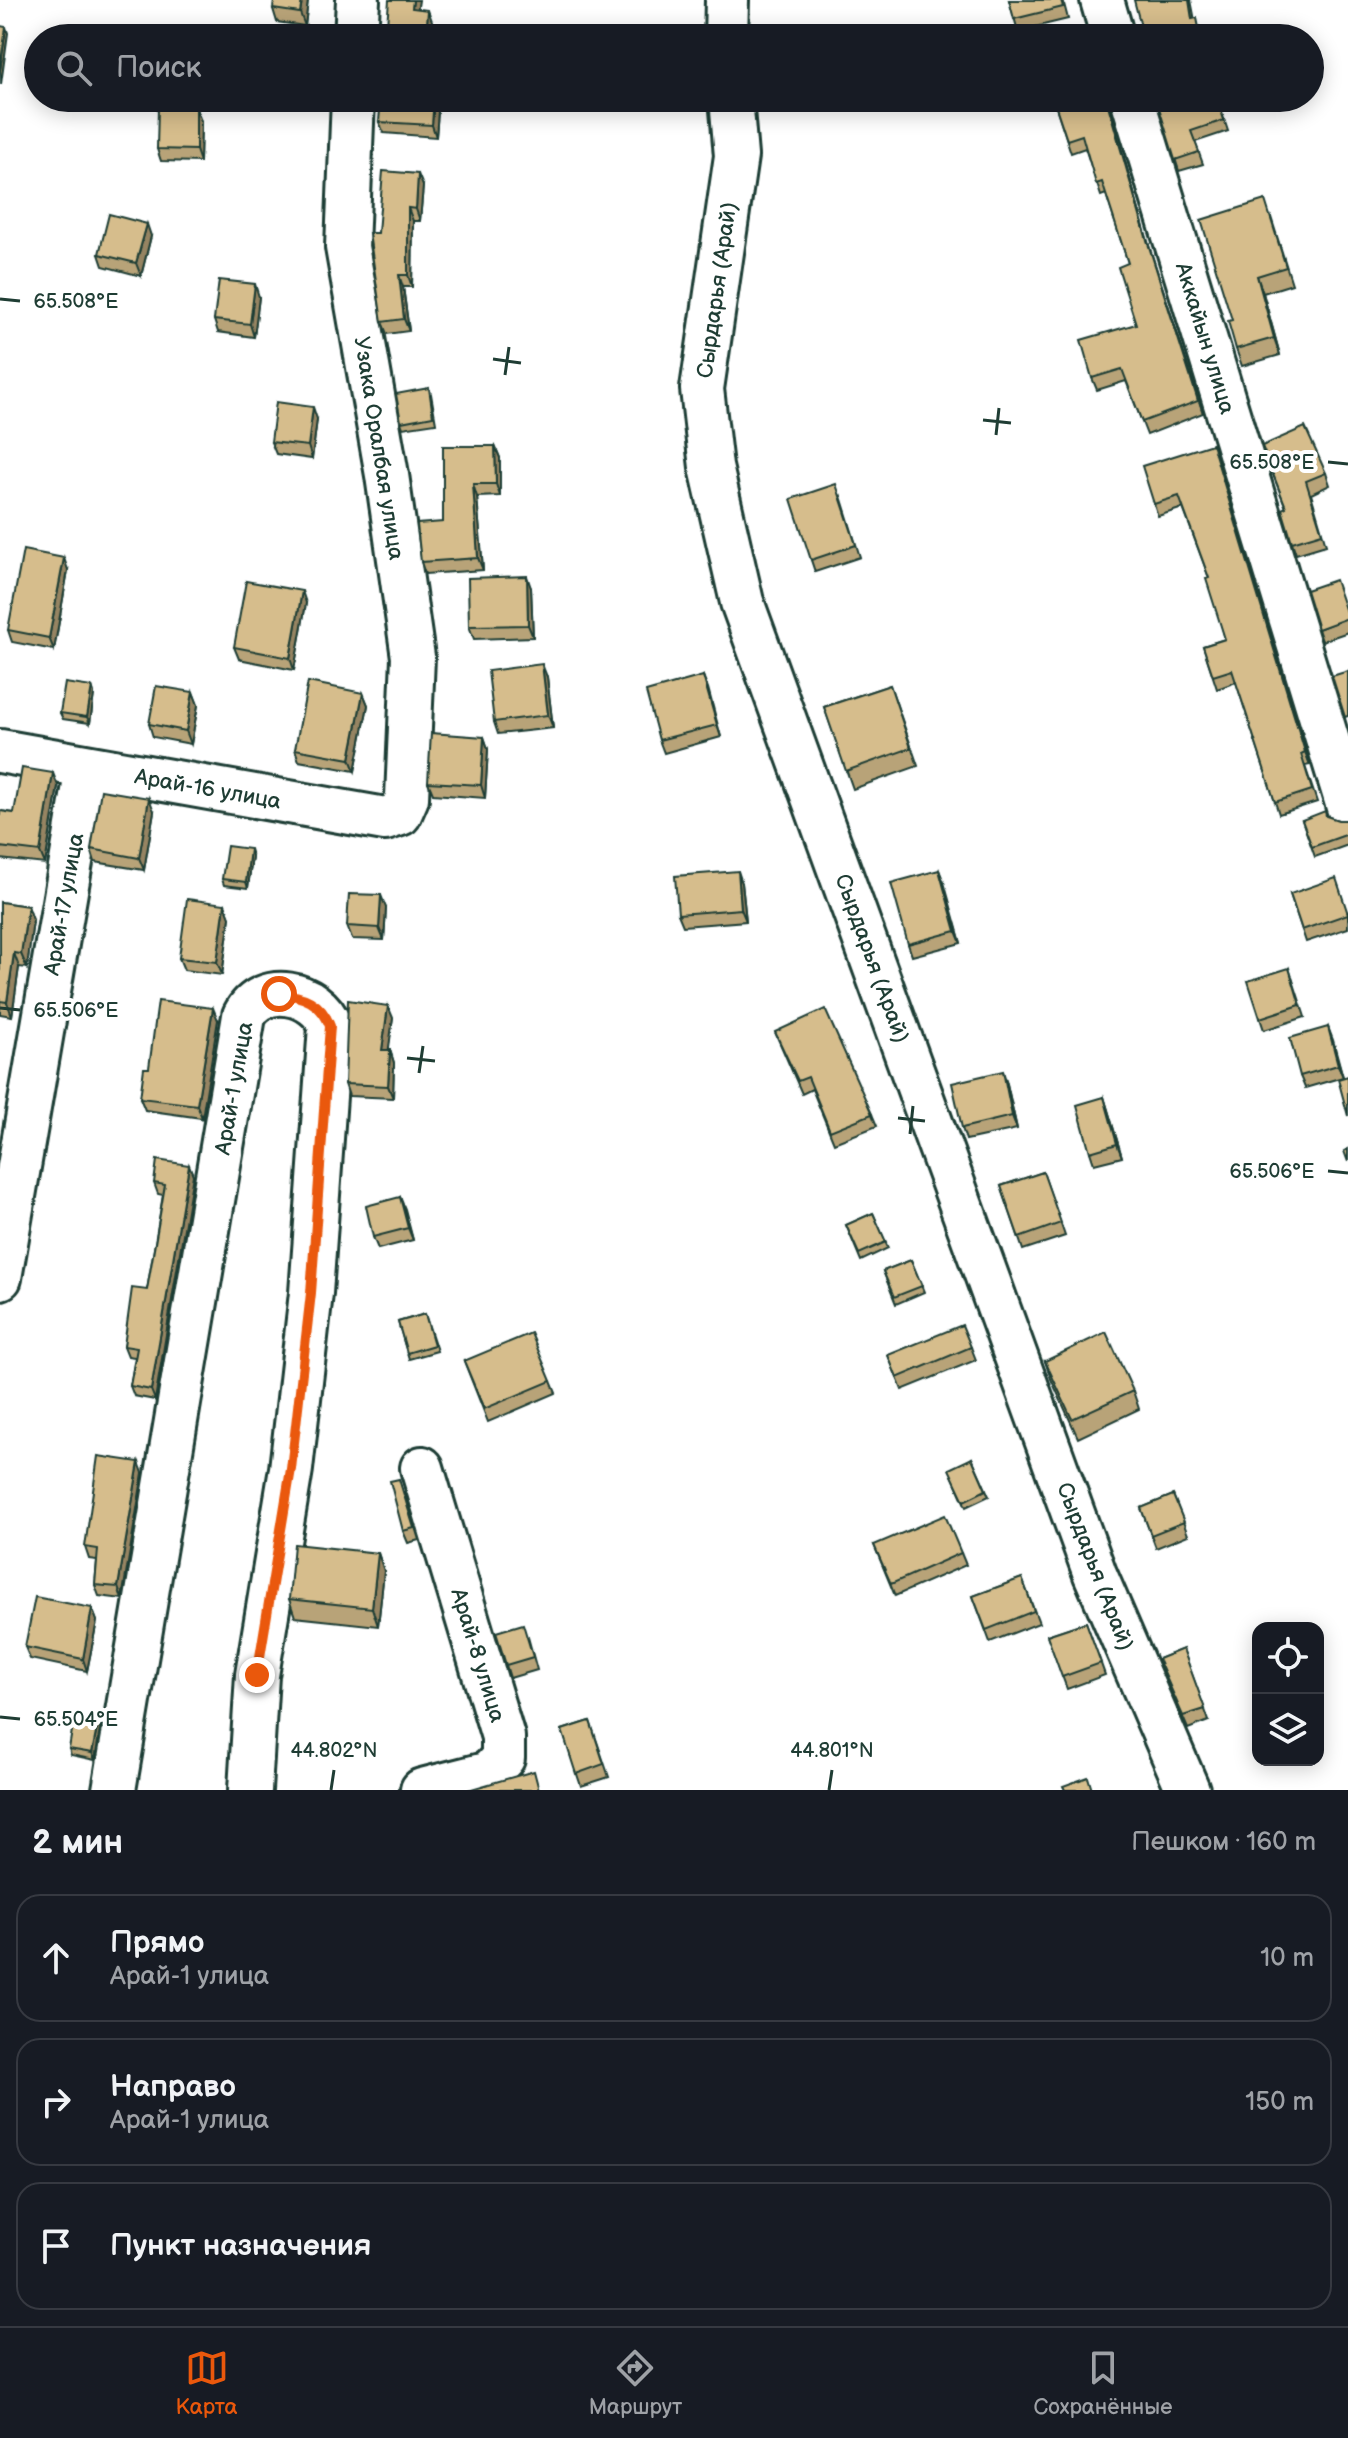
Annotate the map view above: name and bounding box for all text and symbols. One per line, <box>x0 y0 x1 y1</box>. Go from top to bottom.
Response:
search box <box>24 24 1324 112</box>
icon: search <box>52 46 96 90</box>
text: Поиск <box>116 50 202 86</box>
street label: Сырдарья (Арай) <box>692 200 743 380</box>
street label: Аккайын улица <box>1168 258 1240 417</box>
text: 65.508°E <box>34 290 118 314</box>
street label: Узака Оралбая улица <box>348 334 410 562</box>
text: 65.508°E <box>1230 451 1314 475</box>
street label: Арай-16 улица <box>131 763 283 816</box>
street label: Арай-17 улица <box>38 831 90 979</box>
street label: Сырдарья (Арай) <box>829 870 915 1047</box>
route start <box>261 976 297 1012</box>
text: 65.506°E <box>33 999 119 1023</box>
street label: Арай-1 улица <box>209 1020 259 1158</box>
text: 65.506°E <box>1229 1160 1315 1184</box>
street label: Сырдарья (Арай) <box>1050 1479 1139 1654</box>
street label: Арай-8 улица <box>444 1584 511 1726</box>
map controls <box>1252 1622 1324 1766</box>
button: locate <box>1252 1622 1324 1694</box>
route end <box>239 1657 275 1693</box>
button: layers <box>1252 1694 1324 1766</box>
text: 65.504°E <box>34 1708 118 1732</box>
text: 44.802°N <box>290 1739 378 1763</box>
text: 44.801°N <box>790 1739 874 1763</box>
text: 2 мин <box>32 1822 123 1863</box>
text: Пешком · 160 m <box>1131 1827 1316 1858</box>
text: Прямо <box>110 1925 204 1961</box>
icon: ahead <box>34 1936 78 1980</box>
text: 10 m <box>1260 1943 1314 1974</box>
text: Арай-1 улица <box>110 1961 269 1992</box>
text: Направо <box>110 2069 236 2105</box>
icon: right <box>34 2080 78 2124</box>
text: 150 m <box>1245 2087 1314 2118</box>
text: Арай-1 улица <box>110 2105 269 2136</box>
icon: arrive <box>34 2224 78 2268</box>
text: Пункт назначения <box>110 2228 371 2264</box>
tab: Карта <box>176 2346 238 2421</box>
tab: Маршрут <box>589 2346 682 2421</box>
tab: Сохранённые <box>1033 2346 1172 2421</box>

